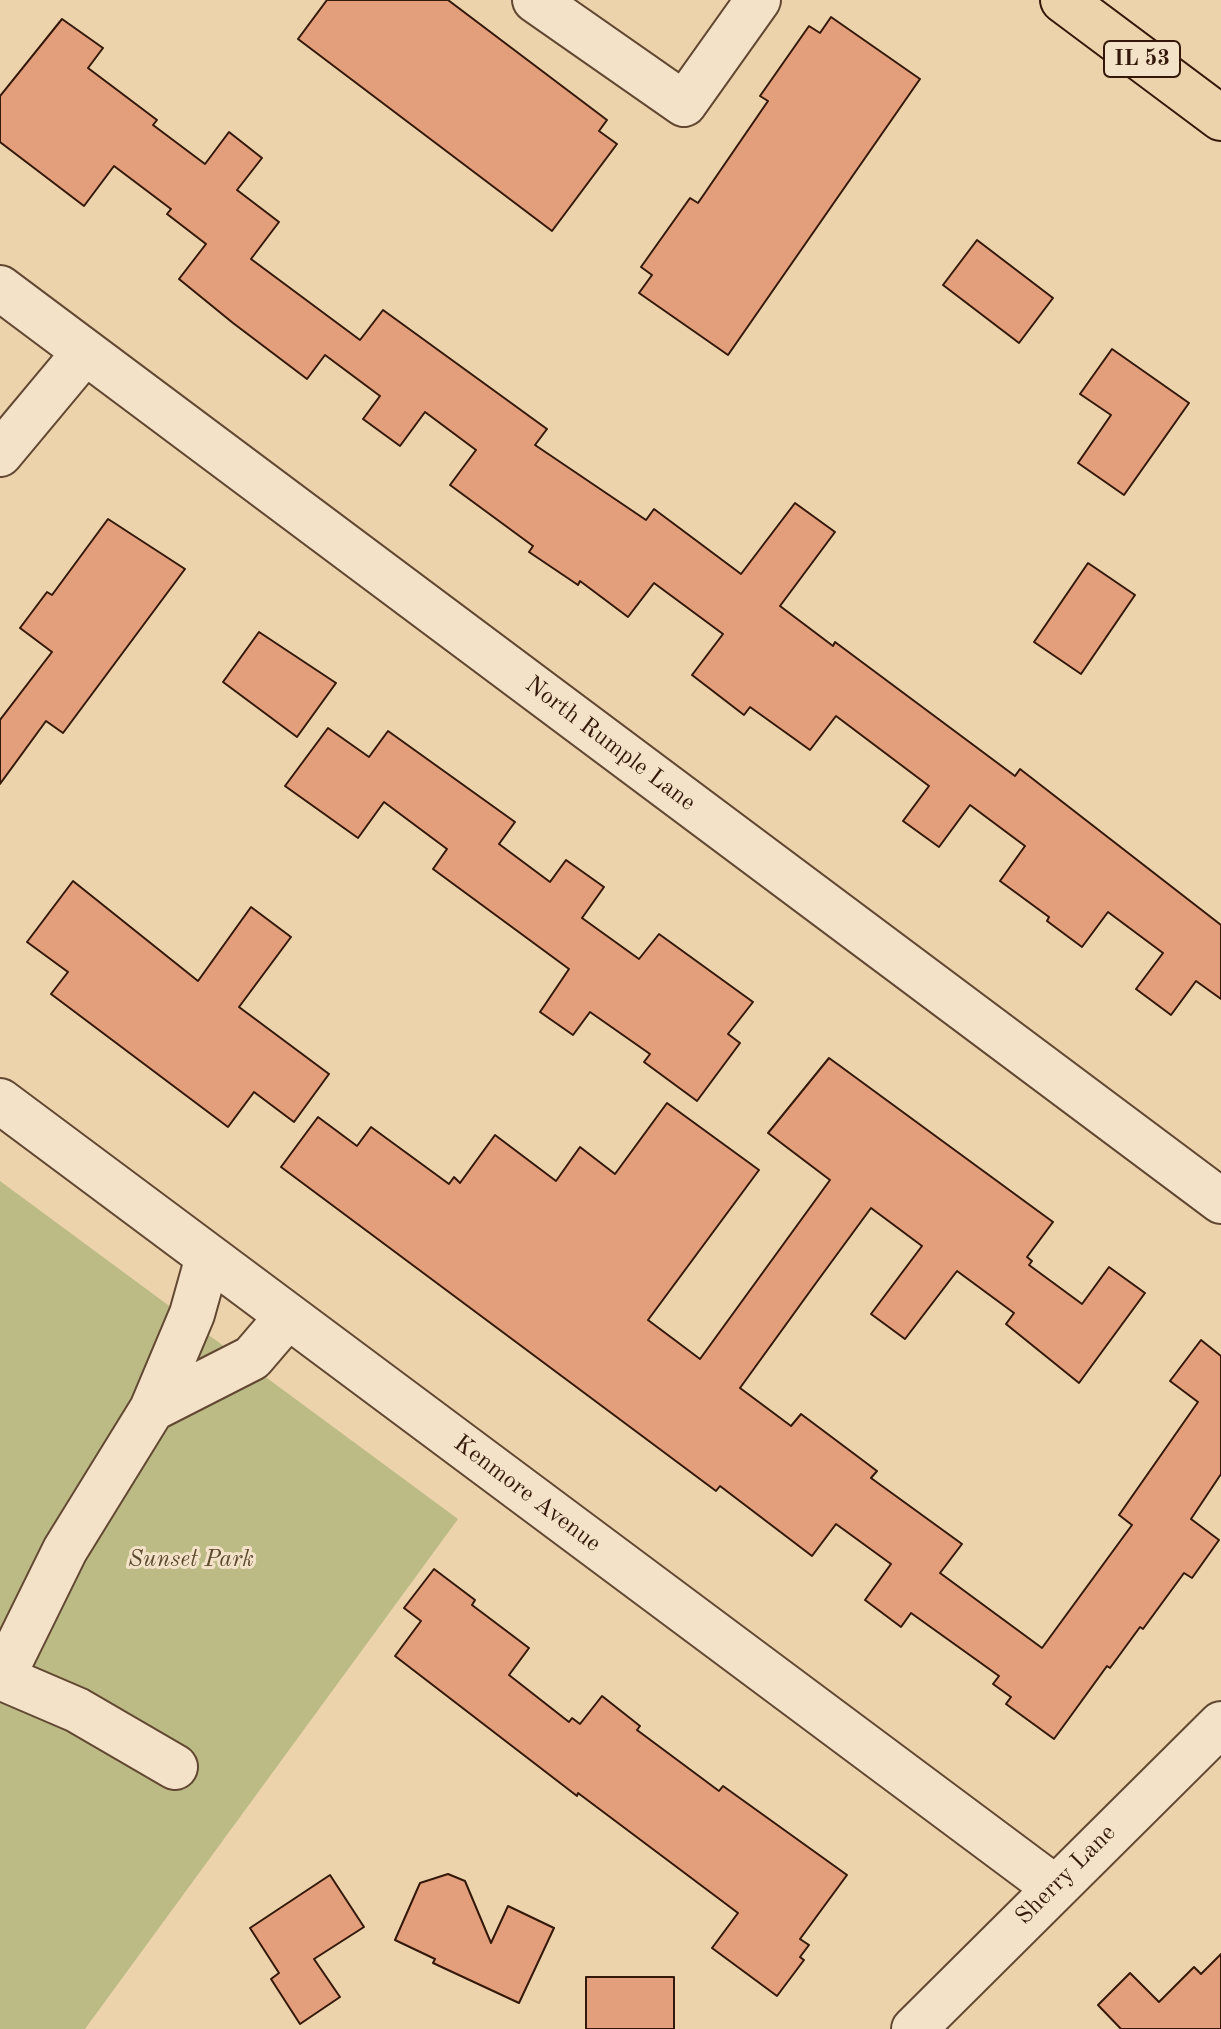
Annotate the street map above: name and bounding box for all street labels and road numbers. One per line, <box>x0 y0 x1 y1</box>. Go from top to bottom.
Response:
road number: IL 53 <box>1104 41 1180 77</box>
street label: North Rumple Lane <box>519 670 701 818</box>
street label: Kenmore Avenue <box>448 1429 606 1559</box>
street label: Sherry Lane <box>1010 1819 1122 1931</box>

